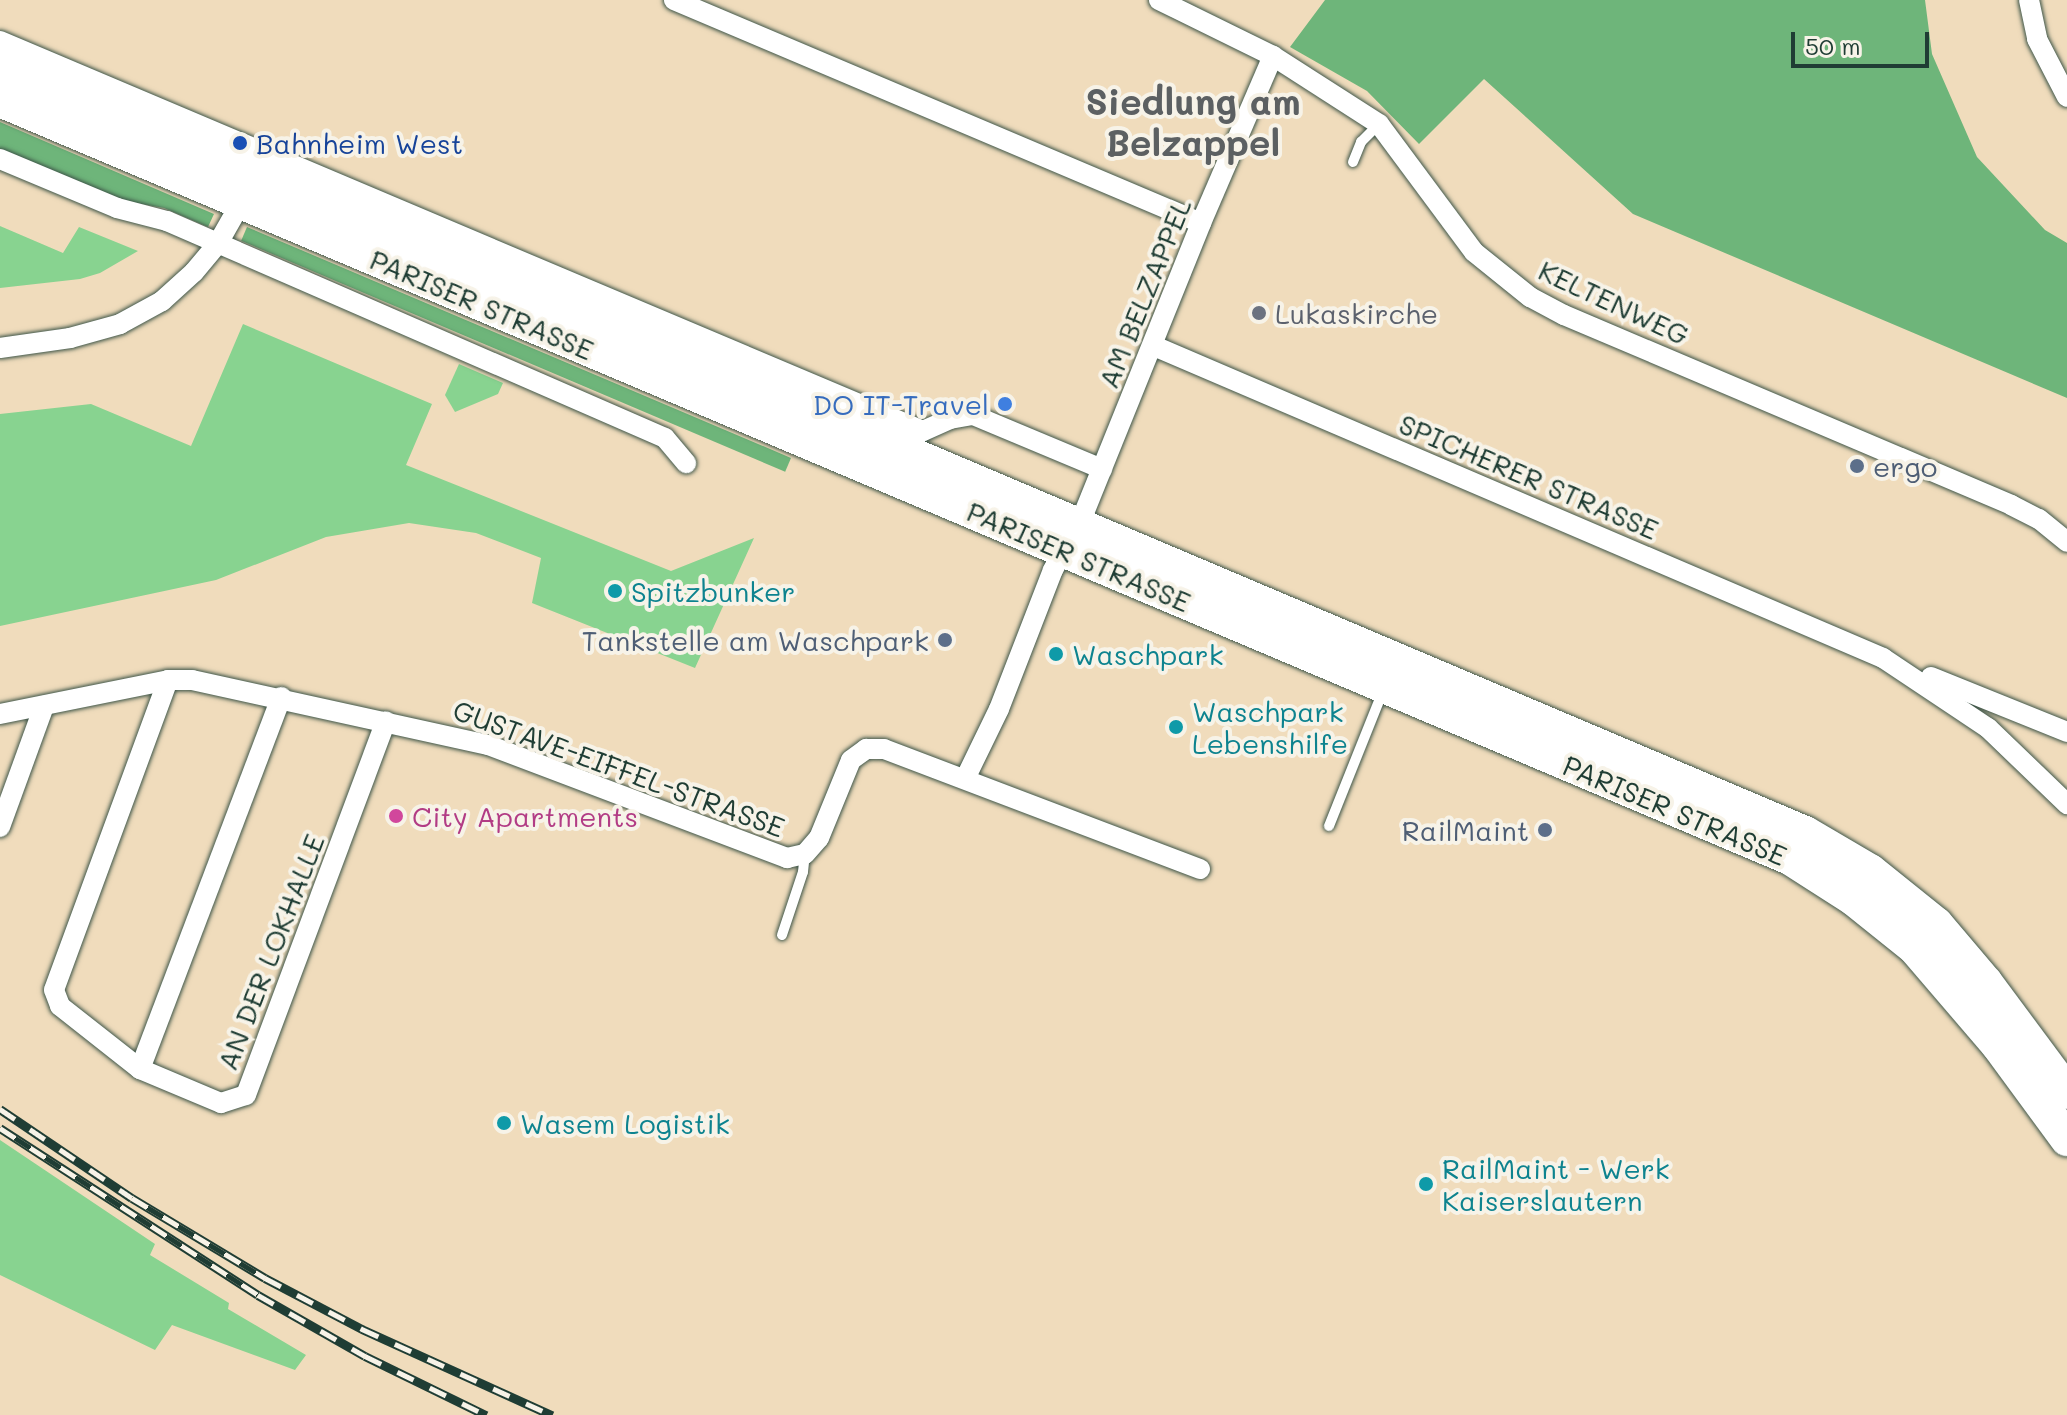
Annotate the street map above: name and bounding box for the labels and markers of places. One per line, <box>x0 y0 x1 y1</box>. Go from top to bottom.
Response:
place label: Bahnheim West <box>256 126 463 160</box>
marker: Bahnheim West <box>231 134 249 152</box>
place label: Lukaskirche <box>1275 296 1438 330</box>
marker: Lukaskirche <box>1250 304 1268 322</box>
place label: DO IT-Travel <box>813 387 989 421</box>
marker: DO IT-Travel <box>996 395 1014 413</box>
place label: ergo <box>1873 449 1937 483</box>
marker: ergo <box>1848 457 1866 475</box>
place label: Spitzbunker <box>631 574 795 608</box>
marker: Spitzbunker <box>606 582 624 600</box>
place label: Tankstelle am Waschpark <box>582 623 929 657</box>
marker: Tankstelle am Waschpark <box>936 631 954 649</box>
place label: Waschpark <box>1072 637 1224 671</box>
marker: Waschpark <box>1047 645 1065 663</box>
place label: Waschpark Lebenshilfe <box>1192 694 1348 760</box>
marker: Waschpark Lebenshilfe <box>1167 718 1185 736</box>
place label: City Apartments <box>412 799 638 833</box>
marker: City Apartments <box>387 807 405 825</box>
place label: RailMaint <box>1402 813 1529 847</box>
marker: RailMaint <box>1536 821 1554 839</box>
place label: Wasem Logistik <box>520 1106 730 1140</box>
marker: Wasem Logistik <box>495 1114 513 1132</box>
place label: RailMaint - Werk Kaiserslautern <box>1442 1151 1670 1217</box>
marker: RailMaint - Werk Kaiserslautern <box>1417 1175 1435 1193</box>

